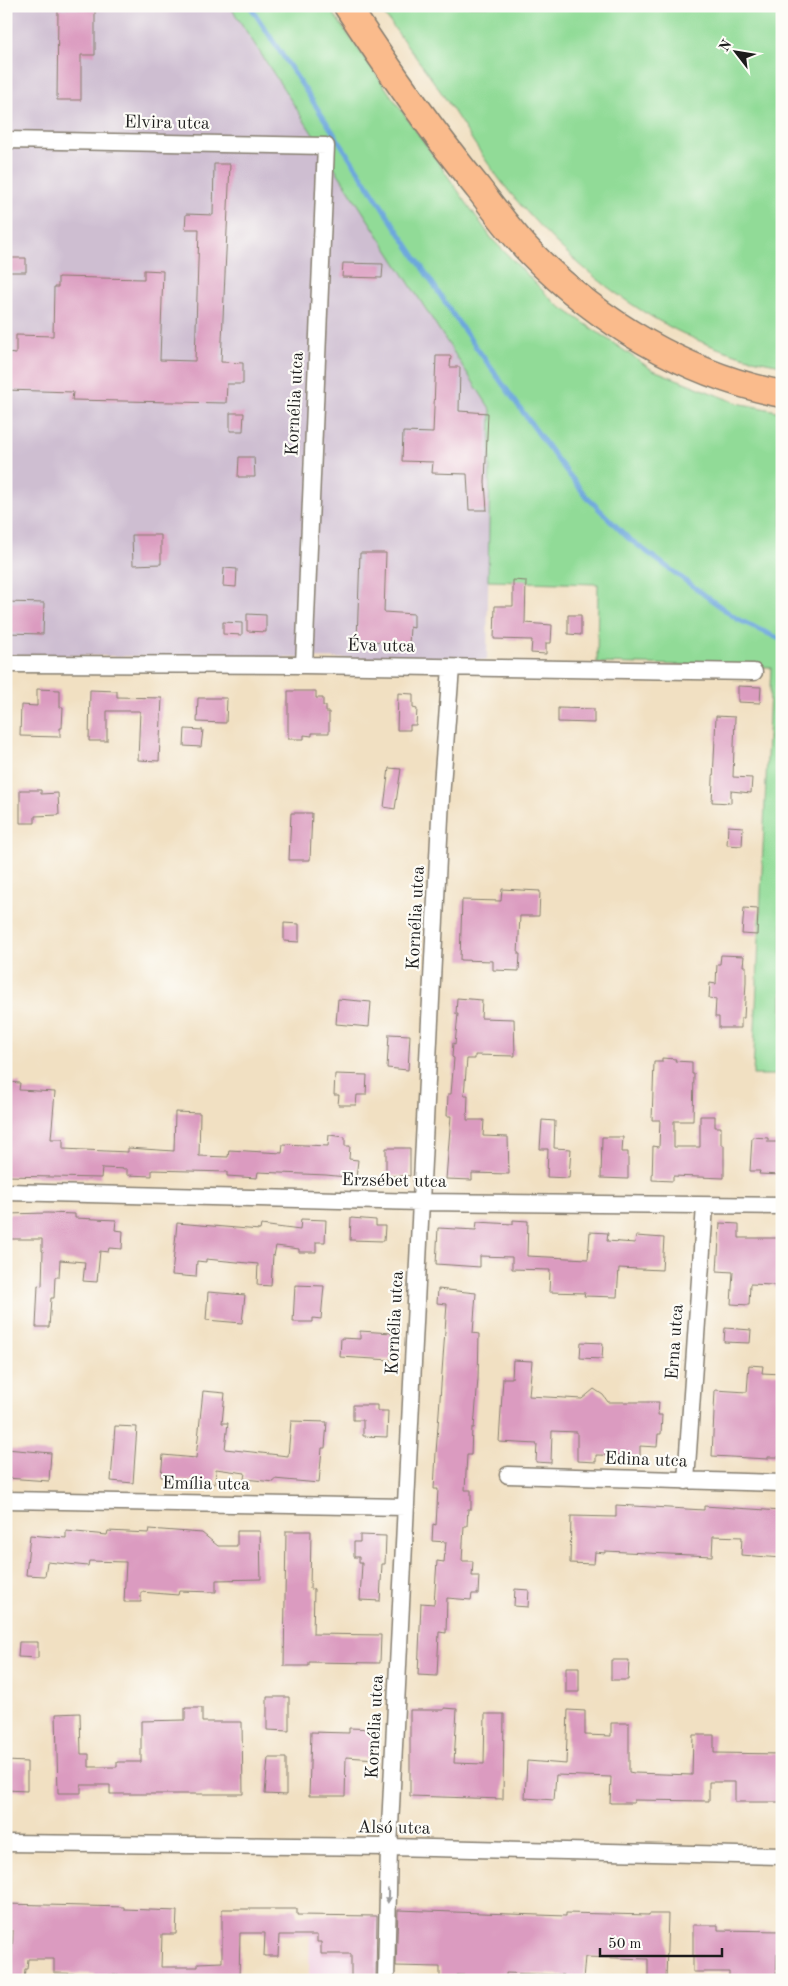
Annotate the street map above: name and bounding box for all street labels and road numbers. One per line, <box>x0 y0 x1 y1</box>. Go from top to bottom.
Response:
street label: Elvira utca <box>124 113 210 133</box>
street label: Kornélia utca <box>283 351 307 457</box>
street label: Éva utca <box>347 632 415 656</box>
street label: Kornélia utca <box>404 865 428 971</box>
street label: Erzsébet utca <box>341 1171 447 1191</box>
street label: Kornélia utca <box>383 1270 407 1376</box>
street label: Erna utca <box>663 1303 687 1381</box>
street label: Edina utca <box>604 1450 688 1470</box>
street label: Emília utca <box>162 1474 250 1494</box>
street label: Kornélia utca <box>363 1674 387 1780</box>
street label: Alsó utca <box>357 1818 431 1838</box>

